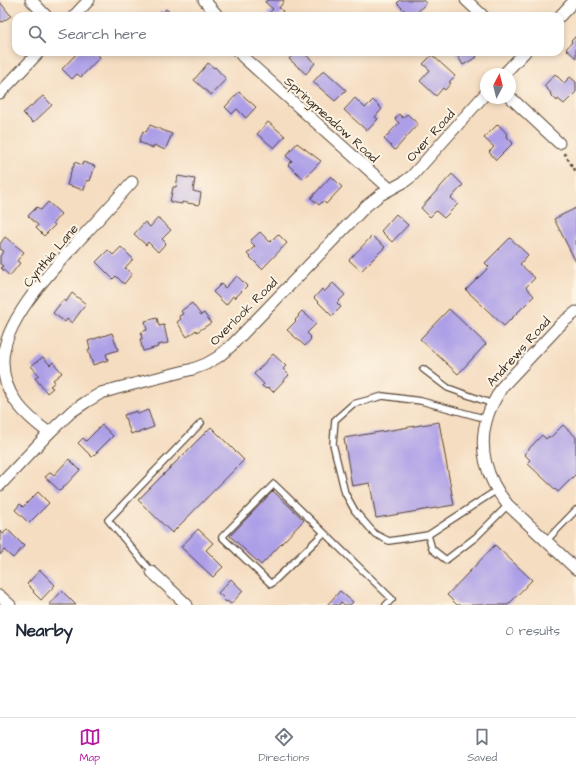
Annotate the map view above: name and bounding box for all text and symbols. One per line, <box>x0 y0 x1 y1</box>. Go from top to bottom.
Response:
search box <box>12 12 564 56</box>
icon: search <box>26 23 48 45</box>
text: Search here <box>58 24 147 45</box>
north arrow <box>480 68 516 104</box>
street label: Springmeadow Road <box>280 72 383 168</box>
street label: Over Road <box>402 105 459 166</box>
street label: Cynthia Lane <box>19 220 83 292</box>
street label: Overlook Road <box>206 274 282 350</box>
street label: Andrews Road <box>483 313 555 390</box>
text: Nearby <box>16 619 73 643</box>
text: 0 results <box>505 622 560 640</box>
tab: Map <box>79 726 101 765</box>
tab: Directions <box>258 726 310 765</box>
tab: Saved <box>467 726 497 765</box>

